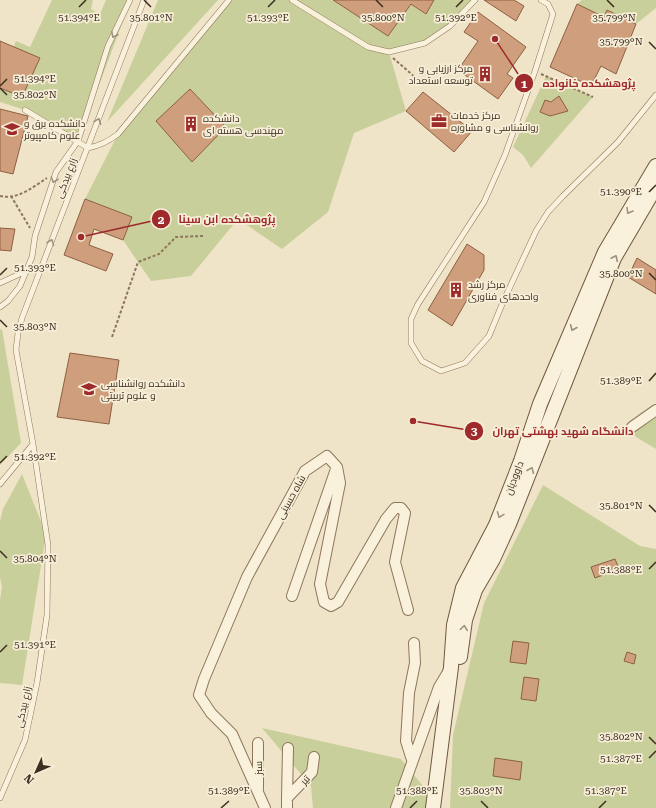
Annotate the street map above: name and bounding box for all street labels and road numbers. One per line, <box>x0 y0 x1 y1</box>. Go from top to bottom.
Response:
street label: زارع بیدکی <box>53 156 80 200</box>
street label: داوودیان <box>502 459 526 497</box>
street label: شاه حسینی <box>274 473 308 521</box>
street label: زارع بیدکی <box>13 685 34 729</box>
street label: سبز <box>253 761 264 776</box>
street label: تیر <box>297 773 312 788</box>

